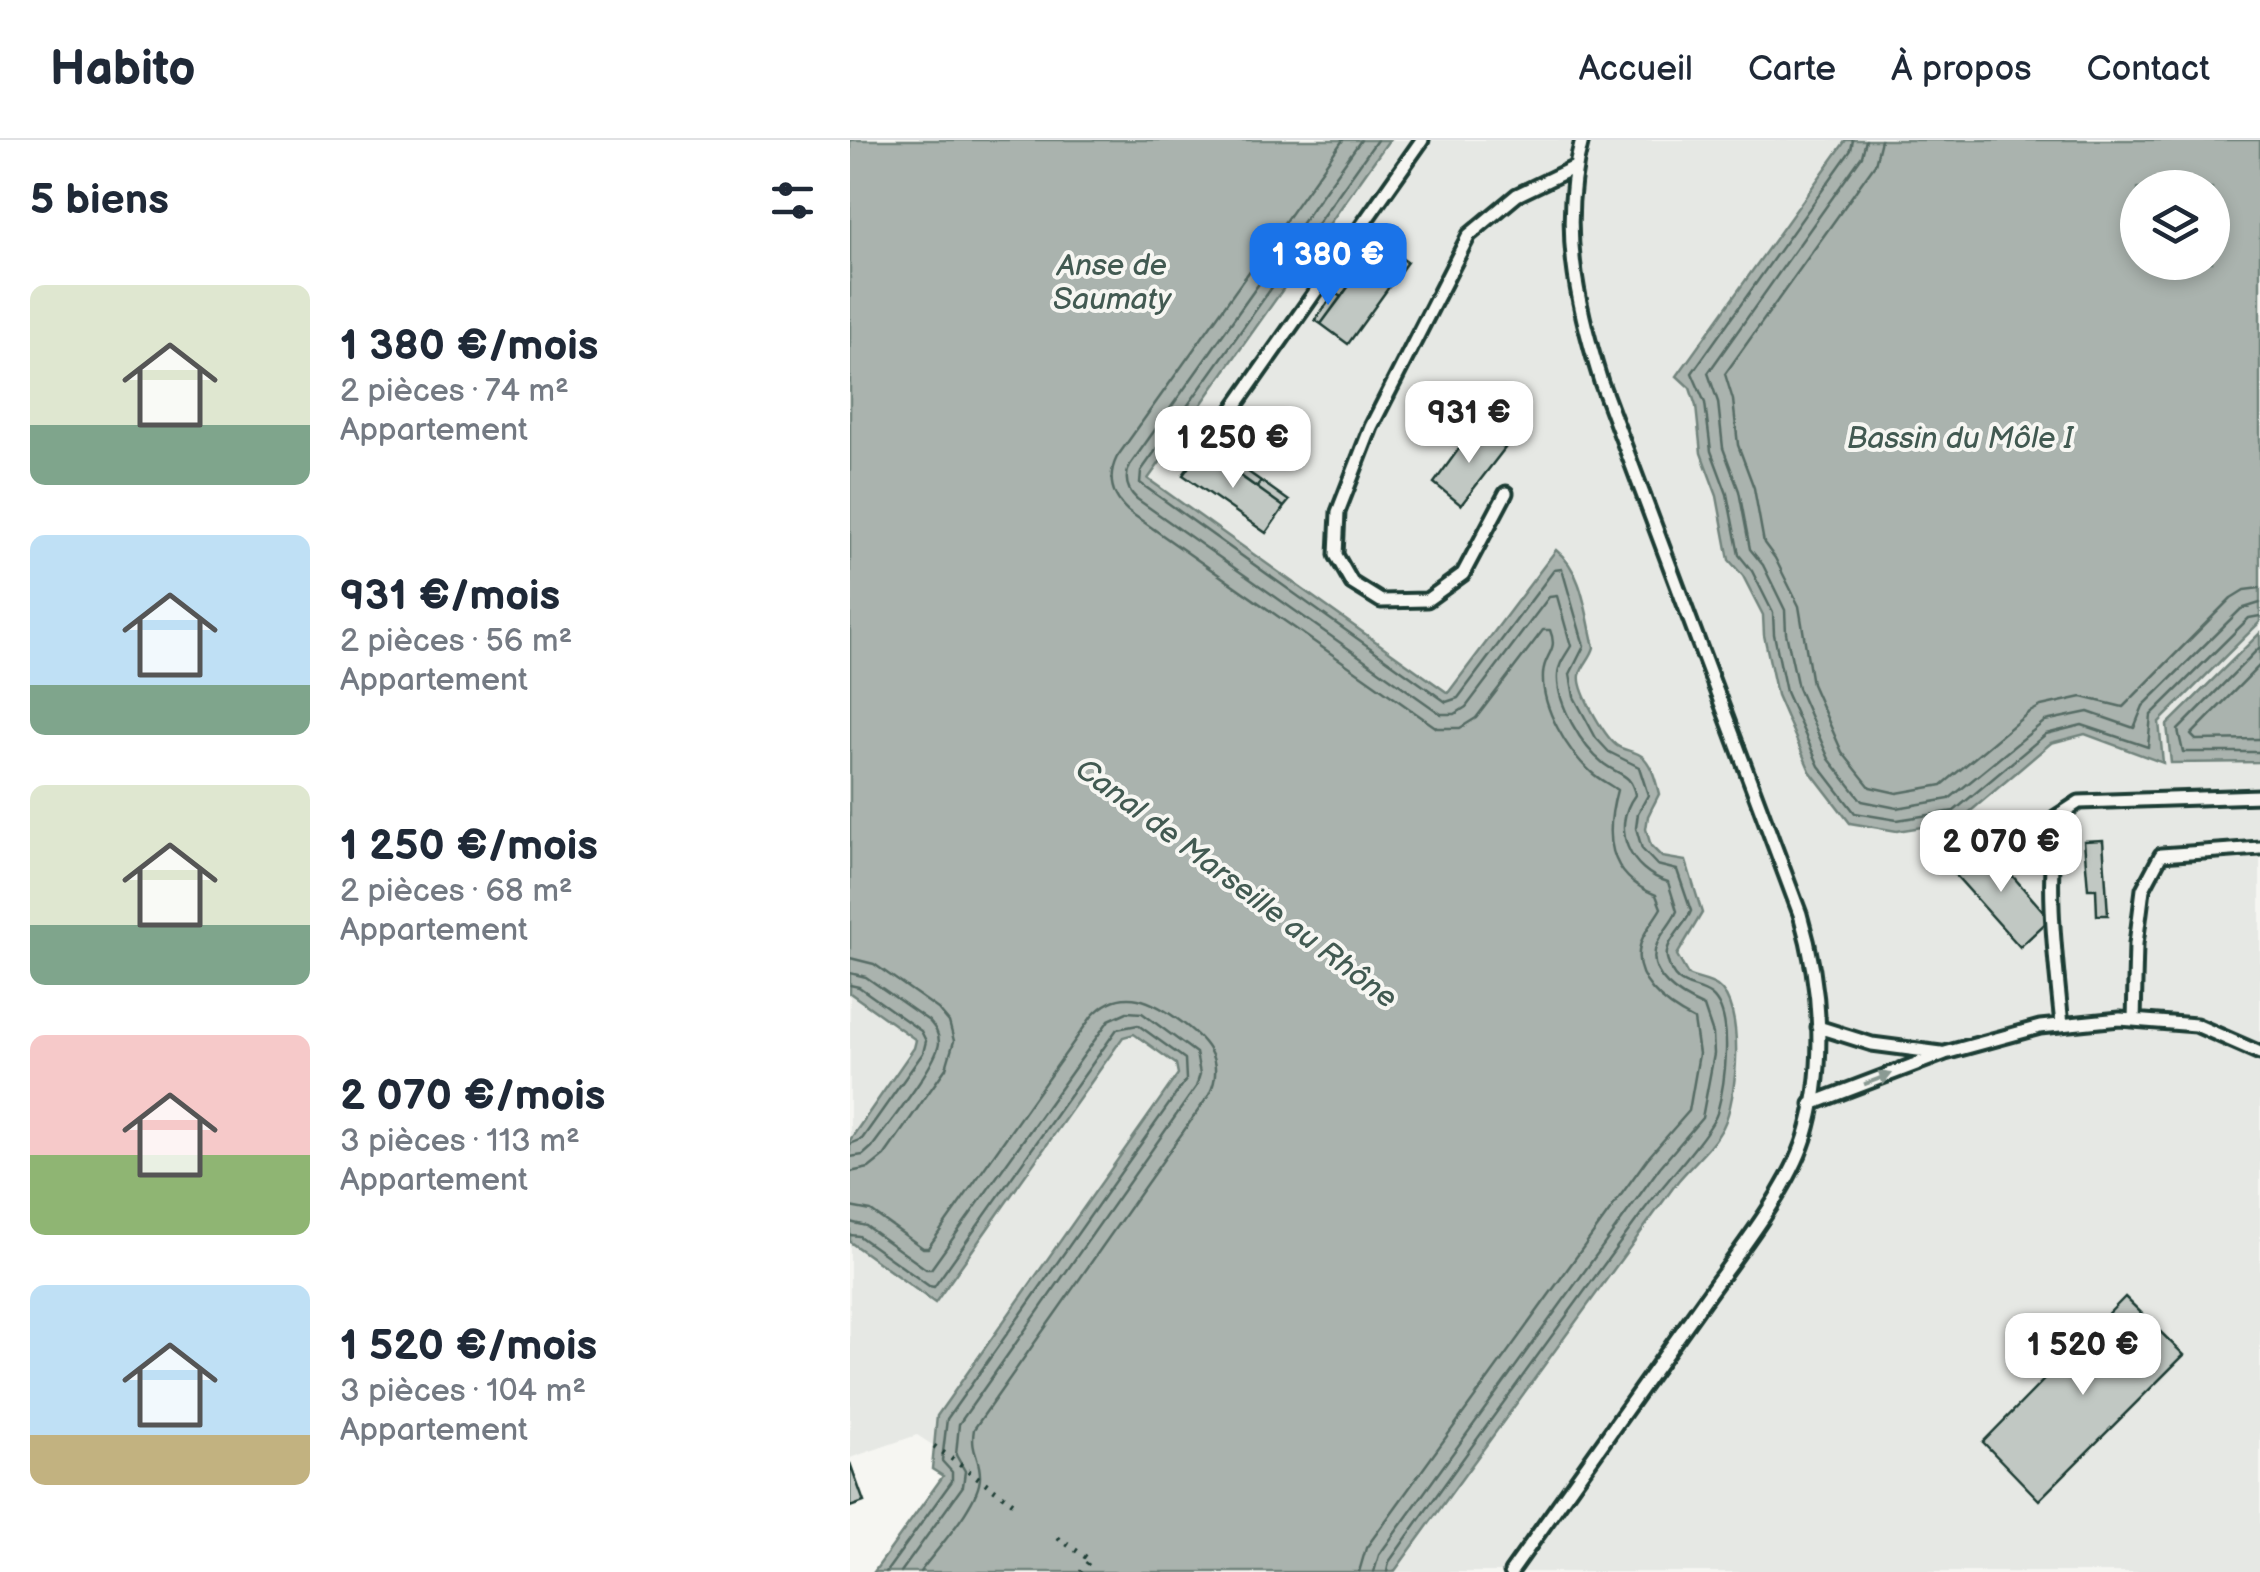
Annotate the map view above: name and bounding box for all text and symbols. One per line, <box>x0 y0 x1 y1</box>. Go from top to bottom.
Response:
text: Habito <box>50 41 196 98</box>
text: Accueil <box>1579 48 1693 91</box>
text: Carte <box>1748 48 1836 91</box>
text: À propos <box>1891 48 2032 91</box>
text: Contact <box>2087 48 2210 91</box>
map controls <box>2120 170 2230 280</box>
button: layers <box>2120 170 2230 280</box>
icon: filters <box>765 173 820 228</box>
text: 5 biens <box>30 175 169 226</box>
pin: 1 380 € <box>1236 223 1420 308</box>
text: 1 380 € <box>1272 236 1384 275</box>
water label: Anse de Saumaty <box>1053 248 1173 318</box>
text: 1 380 €/mois <box>340 321 598 372</box>
icon: home <box>110 325 230 445</box>
text: 2 pièces · 74 m² <box>340 372 569 411</box>
pin: 931 € <box>1399 381 1539 466</box>
text: 931 € <box>1427 394 1511 433</box>
pin: 1 250 € <box>1141 406 1325 491</box>
text: Appartement <box>340 411 528 450</box>
text: 1 250 € <box>1177 419 1289 458</box>
water label: Bassin du Môle I <box>1847 421 2075 457</box>
text: 931 €/mois <box>340 571 560 622</box>
icon: home <box>110 575 230 695</box>
text: 2 pièces · 56 m² <box>340 622 572 661</box>
text: Appartement <box>340 661 528 700</box>
water label: Canal de Marseille au Rhône <box>1068 751 1404 1017</box>
pin: 2 070 € <box>1909 810 2093 895</box>
text: 1 250 €/mois <box>340 821 598 872</box>
text: 2 070 € <box>1942 823 2060 862</box>
icon: home <box>110 825 230 945</box>
text: 2 pièces · 68 m² <box>340 872 573 911</box>
text: Appartement <box>340 911 528 950</box>
one-way arrow <box>1864 1070 1894 1086</box>
text: 2 070 €/mois <box>340 1071 605 1122</box>
icon: home <box>110 1075 230 1195</box>
text: 3 pièces · 113 m² <box>340 1122 580 1161</box>
text: Appartement <box>340 1161 528 1200</box>
pin: 1 520 € <box>1991 1313 2175 1398</box>
text: 1 520 €/mois <box>340 1321 597 1372</box>
icon: home <box>110 1325 230 1445</box>
text: 1 520 € <box>2027 1326 2139 1365</box>
text: 3 pièces · 104 m² <box>340 1372 586 1411</box>
text: Appartement <box>340 1411 528 1450</box>

